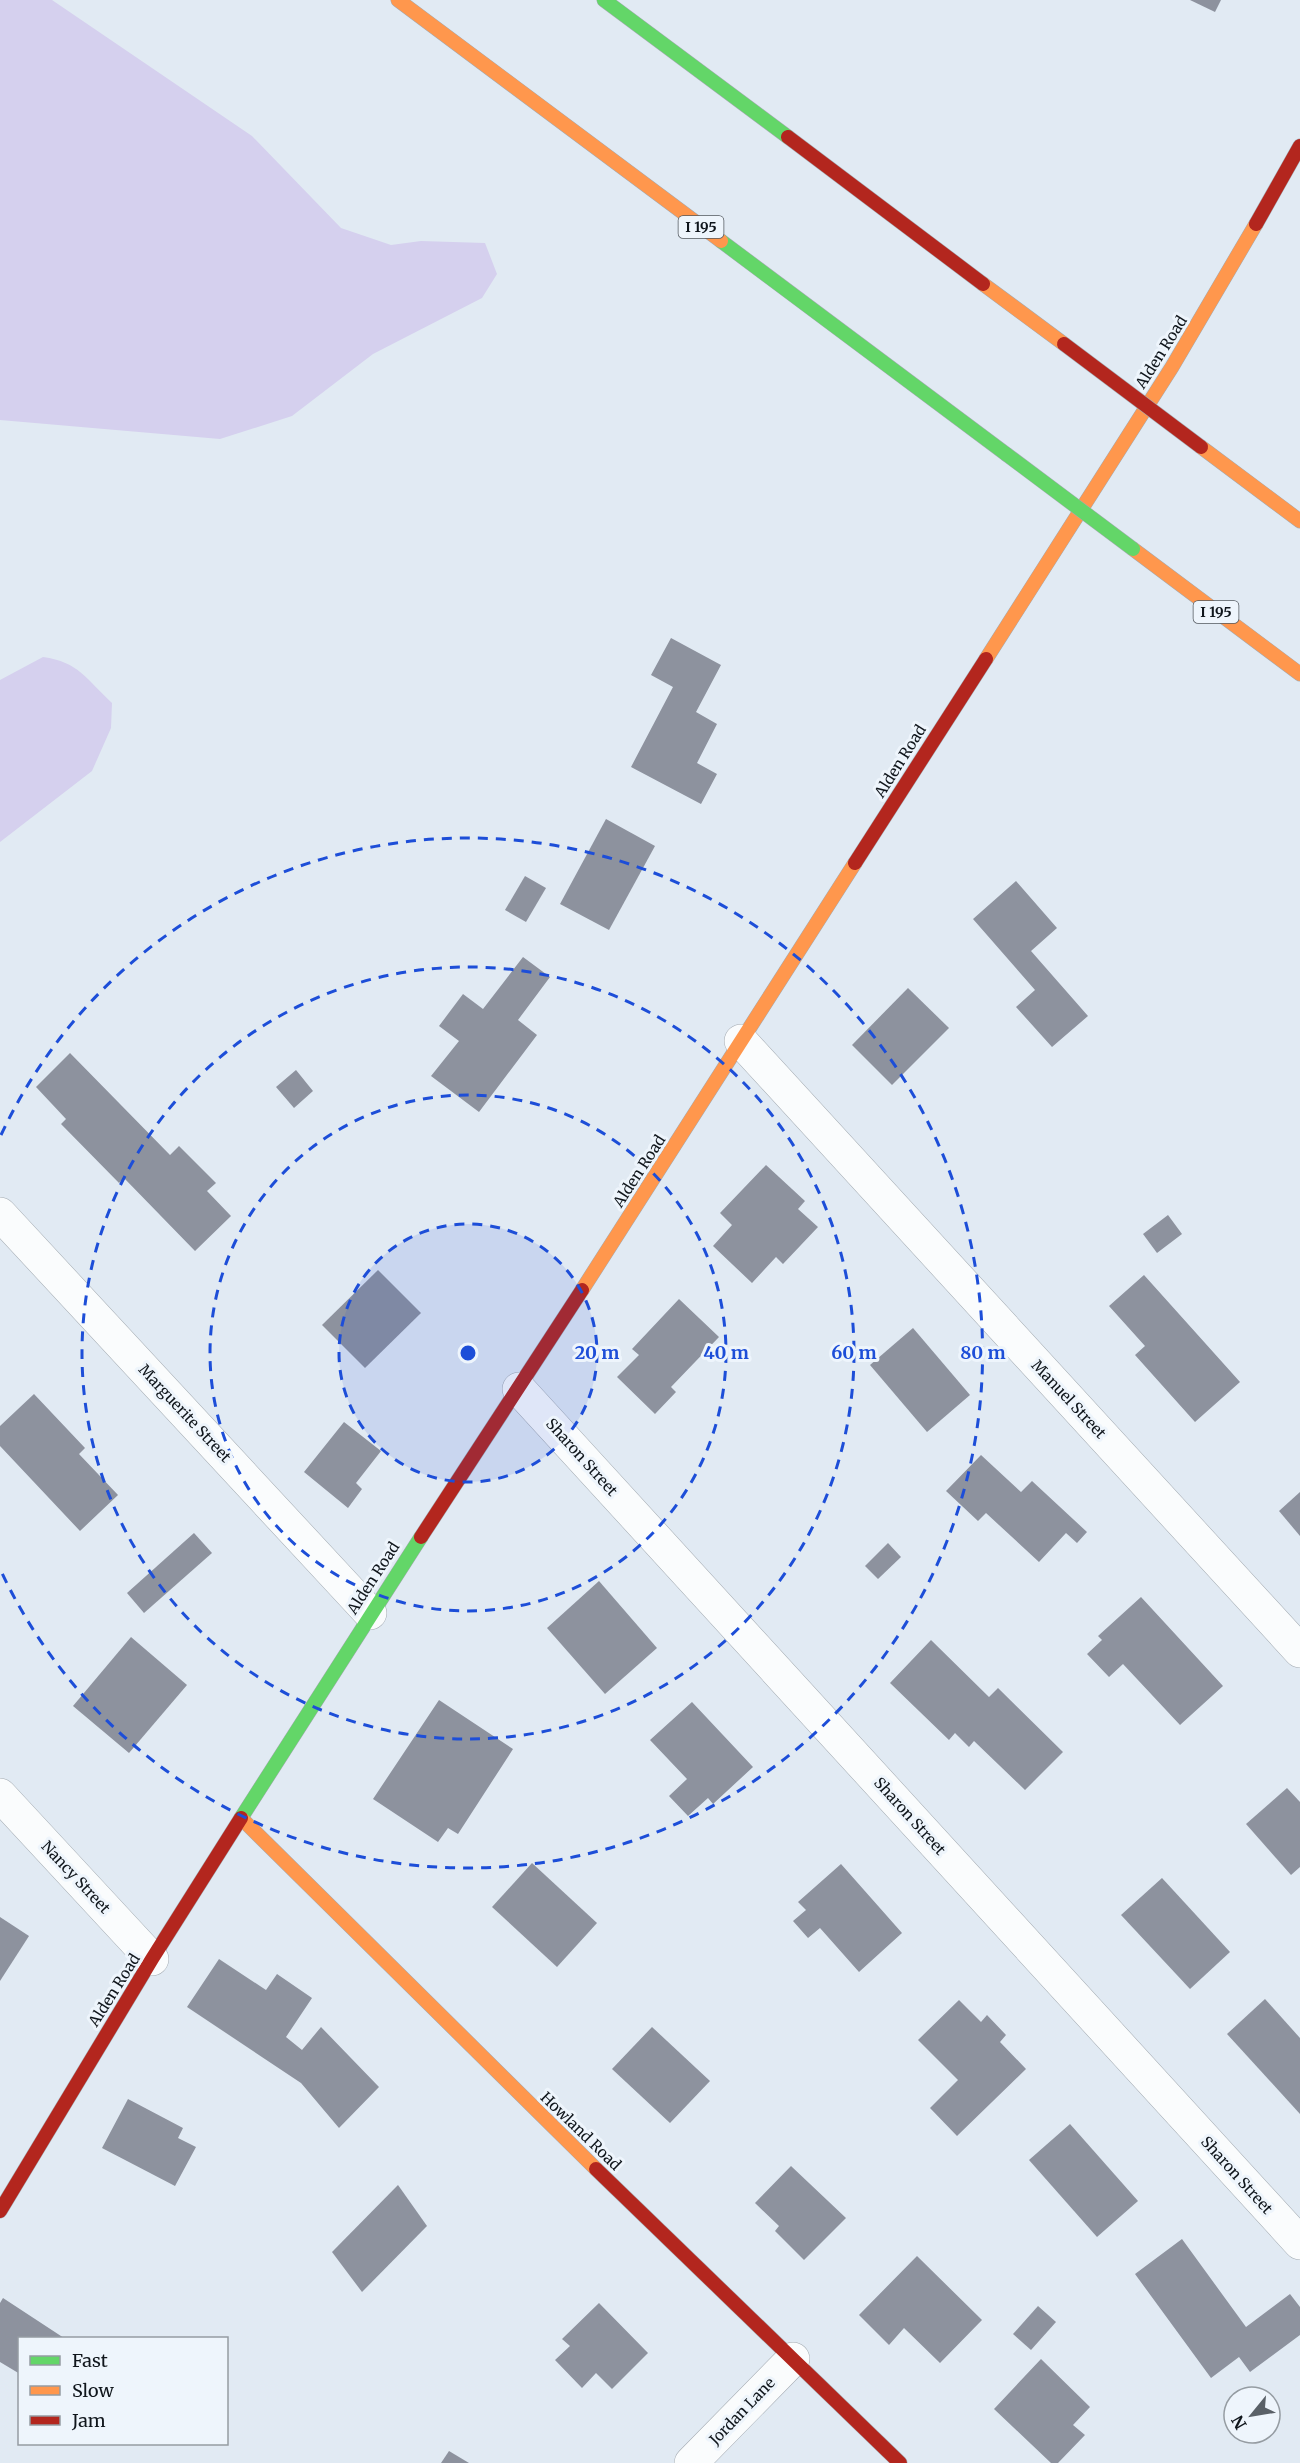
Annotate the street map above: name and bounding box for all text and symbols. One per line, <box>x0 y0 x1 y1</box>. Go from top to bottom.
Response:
road number: I 195 <box>678 216 724 238</box>
street label: Alden Road <box>1131 312 1191 393</box>
road number: I 195 <box>1194 601 1238 623</box>
street label: Alden Road <box>870 721 930 802</box>
street label: Alden Road <box>608 1131 669 1212</box>
text: 20 m <box>575 1341 619 1364</box>
text: 40 m <box>703 1341 749 1364</box>
text: 60 m <box>831 1341 877 1364</box>
text: 80 m <box>960 1341 1006 1364</box>
centre of rings <box>458 1343 478 1363</box>
street label: Manuel Street <box>1028 1356 1110 1442</box>
street label: Marguerite Street <box>135 1360 235 1466</box>
street label: Sharon Street <box>542 1414 622 1500</box>
street label: Alden Road <box>342 1538 403 1619</box>
street label: Sharon Street <box>870 1773 950 1859</box>
street label: Nancy Street <box>38 1837 114 1917</box>
street label: Alden Road <box>84 1950 144 2031</box>
street label: Howland Road <box>537 2088 625 2174</box>
street label: Sharon Street <box>1197 2132 1277 2218</box>
legend <box>18 2337 228 2445</box>
text: Fast <box>72 2349 108 2372</box>
street label: Jordan Lane <box>704 2373 779 2449</box>
text: Slow <box>72 2379 115 2402</box>
north arrow <box>1222 2385 1282 2445</box>
text: Jam <box>71 2409 106 2432</box>
text: N <box>1227 2412 1251 2433</box>

